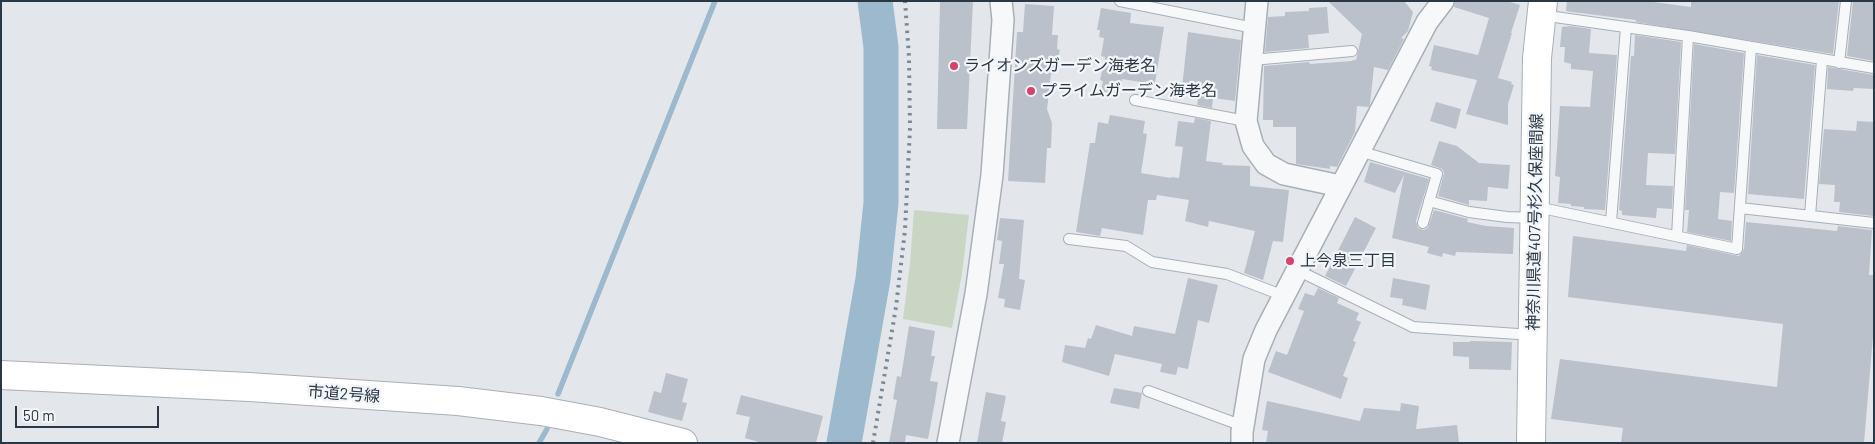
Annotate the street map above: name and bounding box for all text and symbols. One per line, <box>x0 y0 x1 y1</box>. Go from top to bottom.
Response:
place label: ライオンズガーデン海老名 <box>964 56 1156 76</box>
marker: ライオンズガーデン海老名 <box>948 60 960 72</box>
place label: プライムガーデン海老名 <box>1041 81 1217 101</box>
marker: プライムガーデン海老名 <box>1025 85 1037 97</box>
street label: 神奈川県道407号杉久保座間線 <box>1524 113 1546 331</box>
place label: 上今泉三丁目 <box>1300 251 1396 271</box>
marker: 上今泉三丁目 <box>1284 255 1296 267</box>
street label: 市道2号線 <box>307 382 381 406</box>
scale bar <box>18 396 161 428</box>
text: 50 m <box>23 406 55 424</box>

